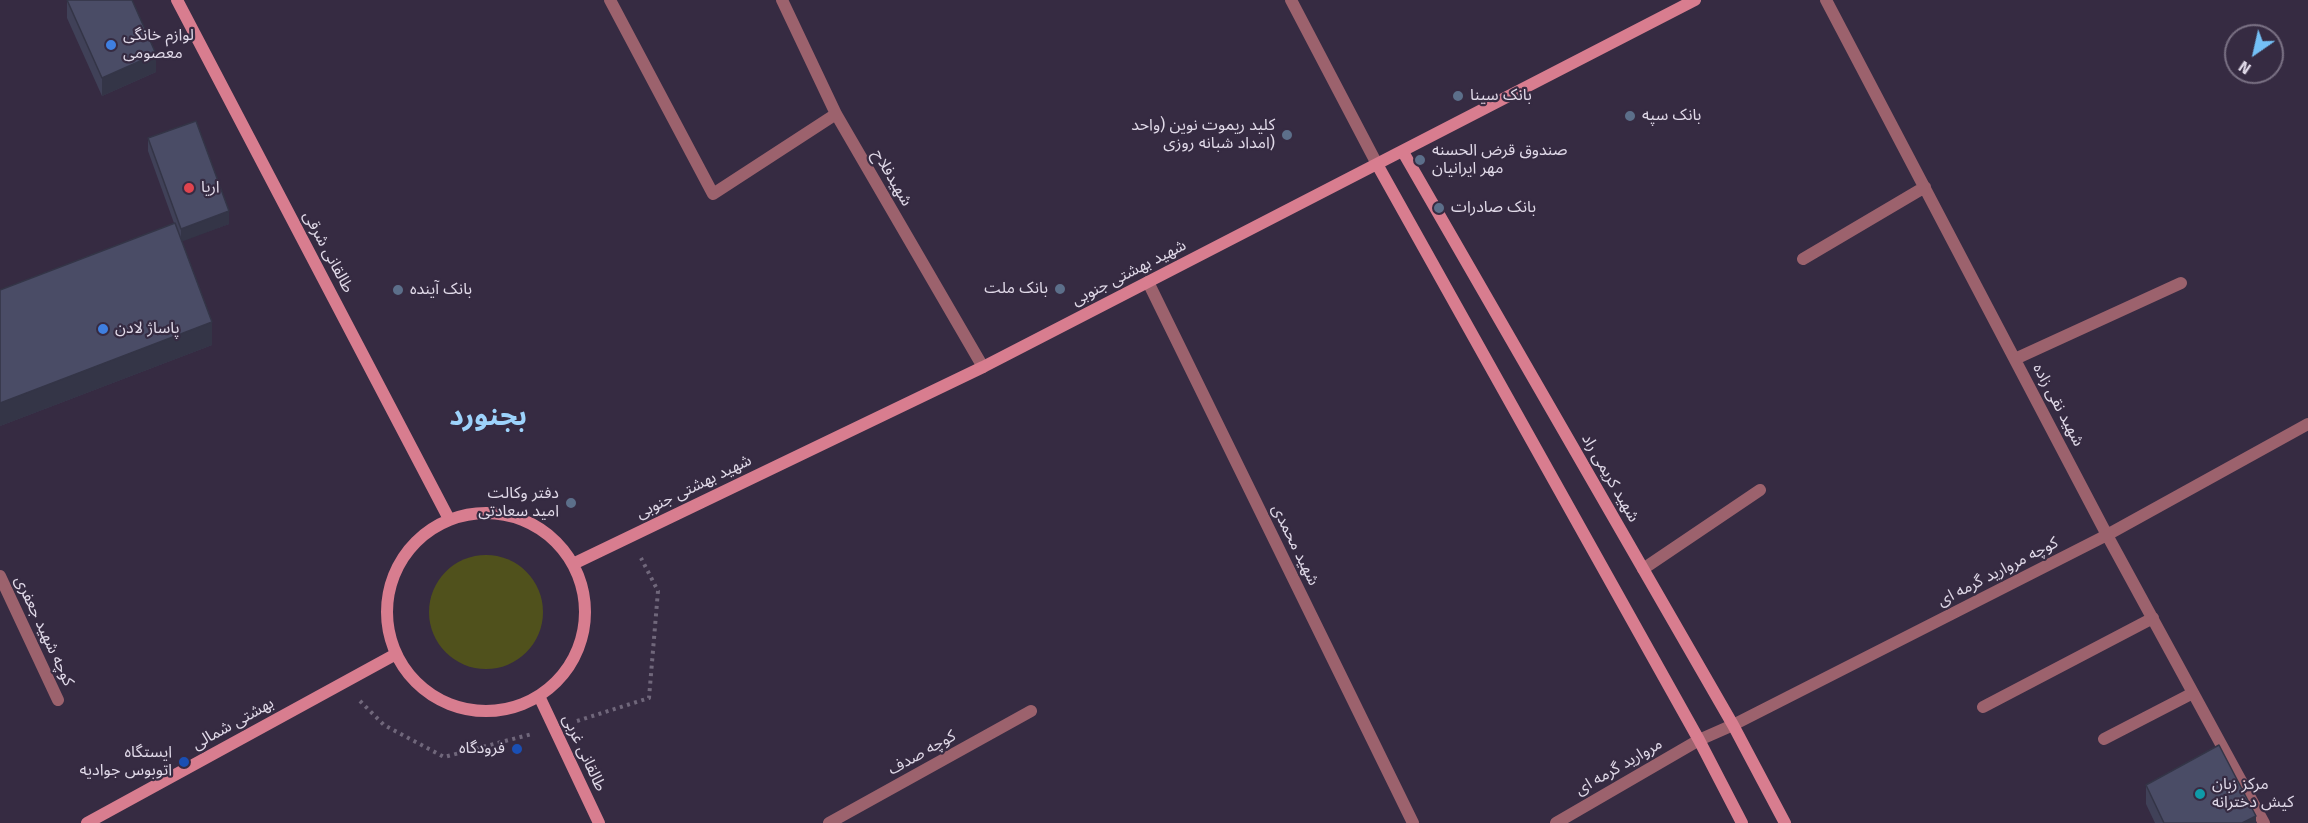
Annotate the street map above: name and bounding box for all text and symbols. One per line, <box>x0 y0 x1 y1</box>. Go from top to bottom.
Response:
north arrow <box>2224 24 2284 84</box>
place label: لوازم خانگی معصومی <box>123 26 194 64</box>
marker: لوازم خانگی معصومی <box>104 38 118 52</box>
text: N <box>2235 57 2254 79</box>
place label: بانک سینا <box>1470 86 1532 106</box>
marker: بانک سینا <box>1451 89 1465 103</box>
place label: بانک سپه <box>1642 106 1701 126</box>
marker: بانک سپه <box>1623 109 1637 123</box>
place label: کلید ریموت نوین (واحد امداد شبانه روزی) <box>1131 116 1275 154</box>
marker: کلید ریموت نوین (واحد امداد شبانه روزی) <box>1280 128 1294 142</box>
place label: صندوق قرض الحسنه مهر ایرانیان <box>1432 141 1567 179</box>
street label: شهیدفلاح <box>868 146 916 210</box>
marker: صندوق قرض الحسنه مهر ایرانیان <box>1413 153 1427 167</box>
place label: اریا <box>201 178 220 198</box>
marker: اریا <box>182 181 196 195</box>
place label: بانک صادرات <box>1451 198 1536 218</box>
marker: بانک صادرات <box>1432 201 1446 215</box>
street label: طالقانی شرقی <box>298 208 358 296</box>
street label: شهید بهشتی جنوبی <box>1069 236 1189 310</box>
place label: بانک ملت <box>984 279 1048 299</box>
place label: بانک آینده <box>410 280 472 300</box>
marker: بانک ملت <box>1053 282 1067 296</box>
marker: بانک آینده <box>391 283 405 297</box>
place label: پاساژ لادن <box>115 319 180 339</box>
marker: پاساژ لادن <box>96 322 110 336</box>
street label: شهید نقی زاده <box>2028 360 2088 450</box>
district label: بجنورد <box>449 400 527 434</box>
street label: شهید کریمی راد <box>1577 430 1643 526</box>
street label: شهید بهشتی جنوبی <box>633 451 755 523</box>
place label: دفتر وکالت امید سعادتی <box>478 484 559 522</box>
marker: دفتر وکالت امید سعادتی <box>564 496 578 510</box>
street label: شهید محمدی <box>1267 501 1323 589</box>
street label: کوچه مروارید گرمه ای <box>1934 533 2062 611</box>
street label: کوچه شهید جعفری <box>10 573 78 689</box>
street label: بهشتی شمالی <box>189 694 277 754</box>
street label: طالقانی غربی <box>558 712 610 794</box>
street label: کوچه صدف <box>885 727 959 779</box>
street label: مروارید گرمه ای <box>1572 734 1666 800</box>
place label: فرودگاه <box>459 739 505 759</box>
marker: فرودگاه <box>510 742 524 756</box>
place label: ایستگاه اتوبوس جوادیه <box>79 743 172 781</box>
marker: ایستگاه اتوبوس جوادیه <box>177 755 191 769</box>
place label: مرکز زبان کیش دخترانه <box>2212 775 2294 813</box>
marker: مرکز زبان کیش دخترانه <box>2193 787 2207 801</box>

